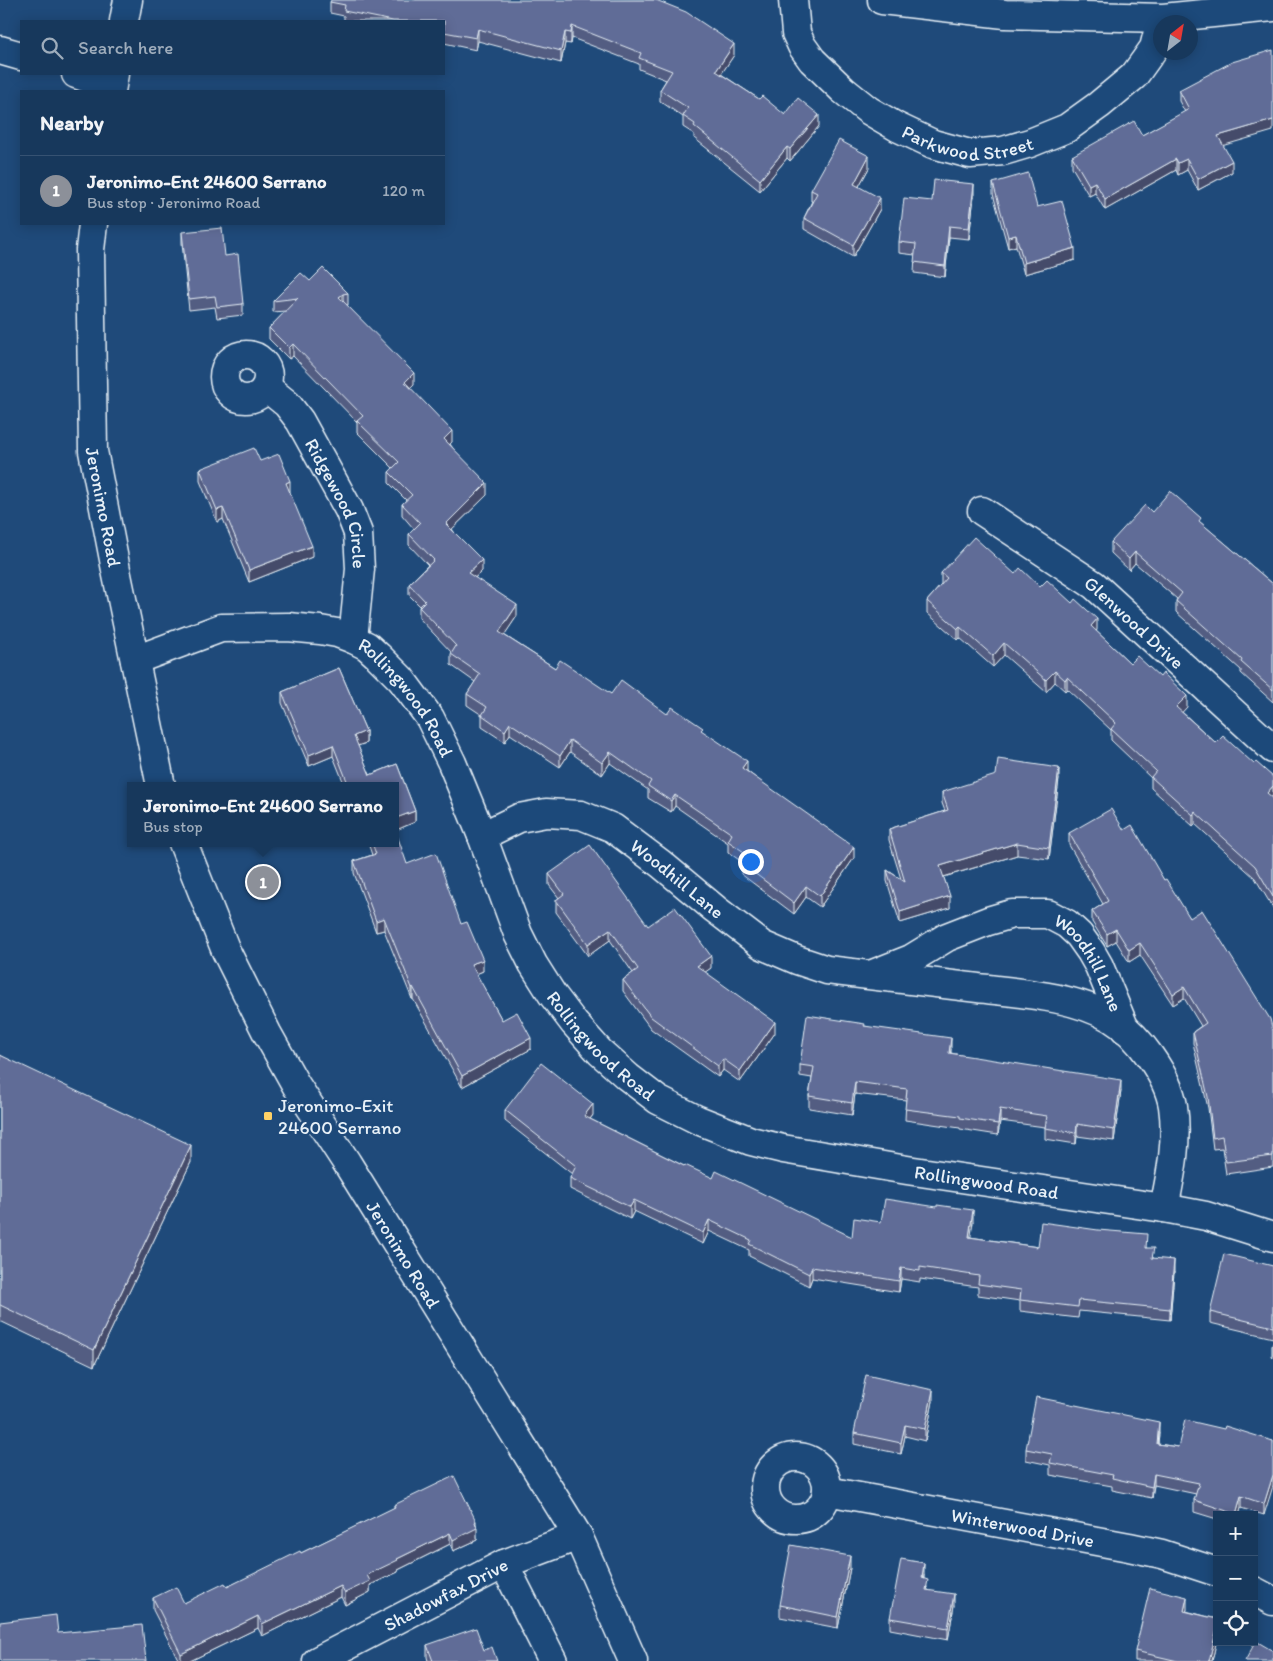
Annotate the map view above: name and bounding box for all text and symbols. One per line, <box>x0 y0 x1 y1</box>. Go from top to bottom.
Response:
north arrow <box>1153 15 1198 60</box>
search box <box>20 20 445 75</box>
icon: search <box>38 34 66 62</box>
text: Search here <box>78 36 173 59</box>
text: Nearby <box>40 110 104 135</box>
street label: Parkwood Street <box>898 120 1036 166</box>
text: Jeronimo-Ent 24600 Serrano <box>87 170 327 193</box>
text: 1 <box>52 181 60 200</box>
text: 120 m <box>382 181 425 200</box>
text: Bus stop · Jeronimo Road <box>87 193 260 212</box>
street label: Ridgewood Circle <box>300 434 371 569</box>
street label: Jeronimo Road <box>80 445 126 569</box>
street label: Glenwood Drive <box>1080 571 1189 674</box>
street label: Rollingwood Road <box>355 633 459 761</box>
popup <box>127 782 399 847</box>
text: Jeronimo-Ent 24600 Serrano <box>143 794 383 817</box>
text: Bus stop <box>143 817 203 836</box>
street label: Woodhill Lane <box>626 834 728 924</box>
your location <box>738 849 764 875</box>
pin: 1 <box>247 863 279 901</box>
street label: Woodhill Lane <box>1050 908 1128 1015</box>
street label: Rollingwood Road <box>542 986 660 1106</box>
place label: Jeronimo-Exit 24600 Serrano <box>278 1094 401 1139</box>
marker: Jeronimo-Exit 24600 Serrano <box>262 1110 274 1122</box>
street label: Rollingwood Road <box>913 1160 1061 1204</box>
street label: Jeronimo Road <box>361 1197 445 1313</box>
street label: Winterwood Drive <box>949 1503 1096 1552</box>
map controls <box>1213 1511 1258 1646</box>
button: + <box>1213 1511 1258 1556</box>
street label: Shadowfax Drive <box>380 1553 512 1636</box>
button: − <box>1213 1556 1258 1601</box>
button: locate <box>1213 1601 1258 1646</box>

